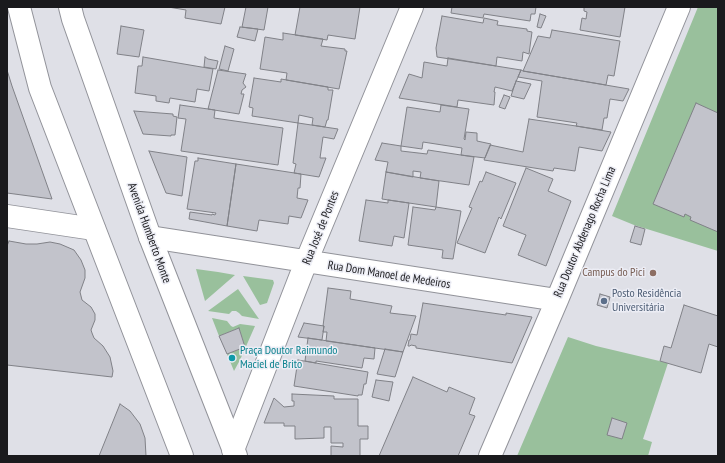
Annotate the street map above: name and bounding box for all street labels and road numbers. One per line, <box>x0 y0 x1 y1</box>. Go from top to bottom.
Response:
street label: Rua Doutor Abdenago Rocha Lima <box>551 164 619 300</box>
street label: Avenida Humberto Monte <box>124 181 174 285</box>
street label: Rua José de Pontes <box>300 189 342 267</box>
street label: Rua Dom Manoel de Medeiros <box>327 258 451 292</box>

